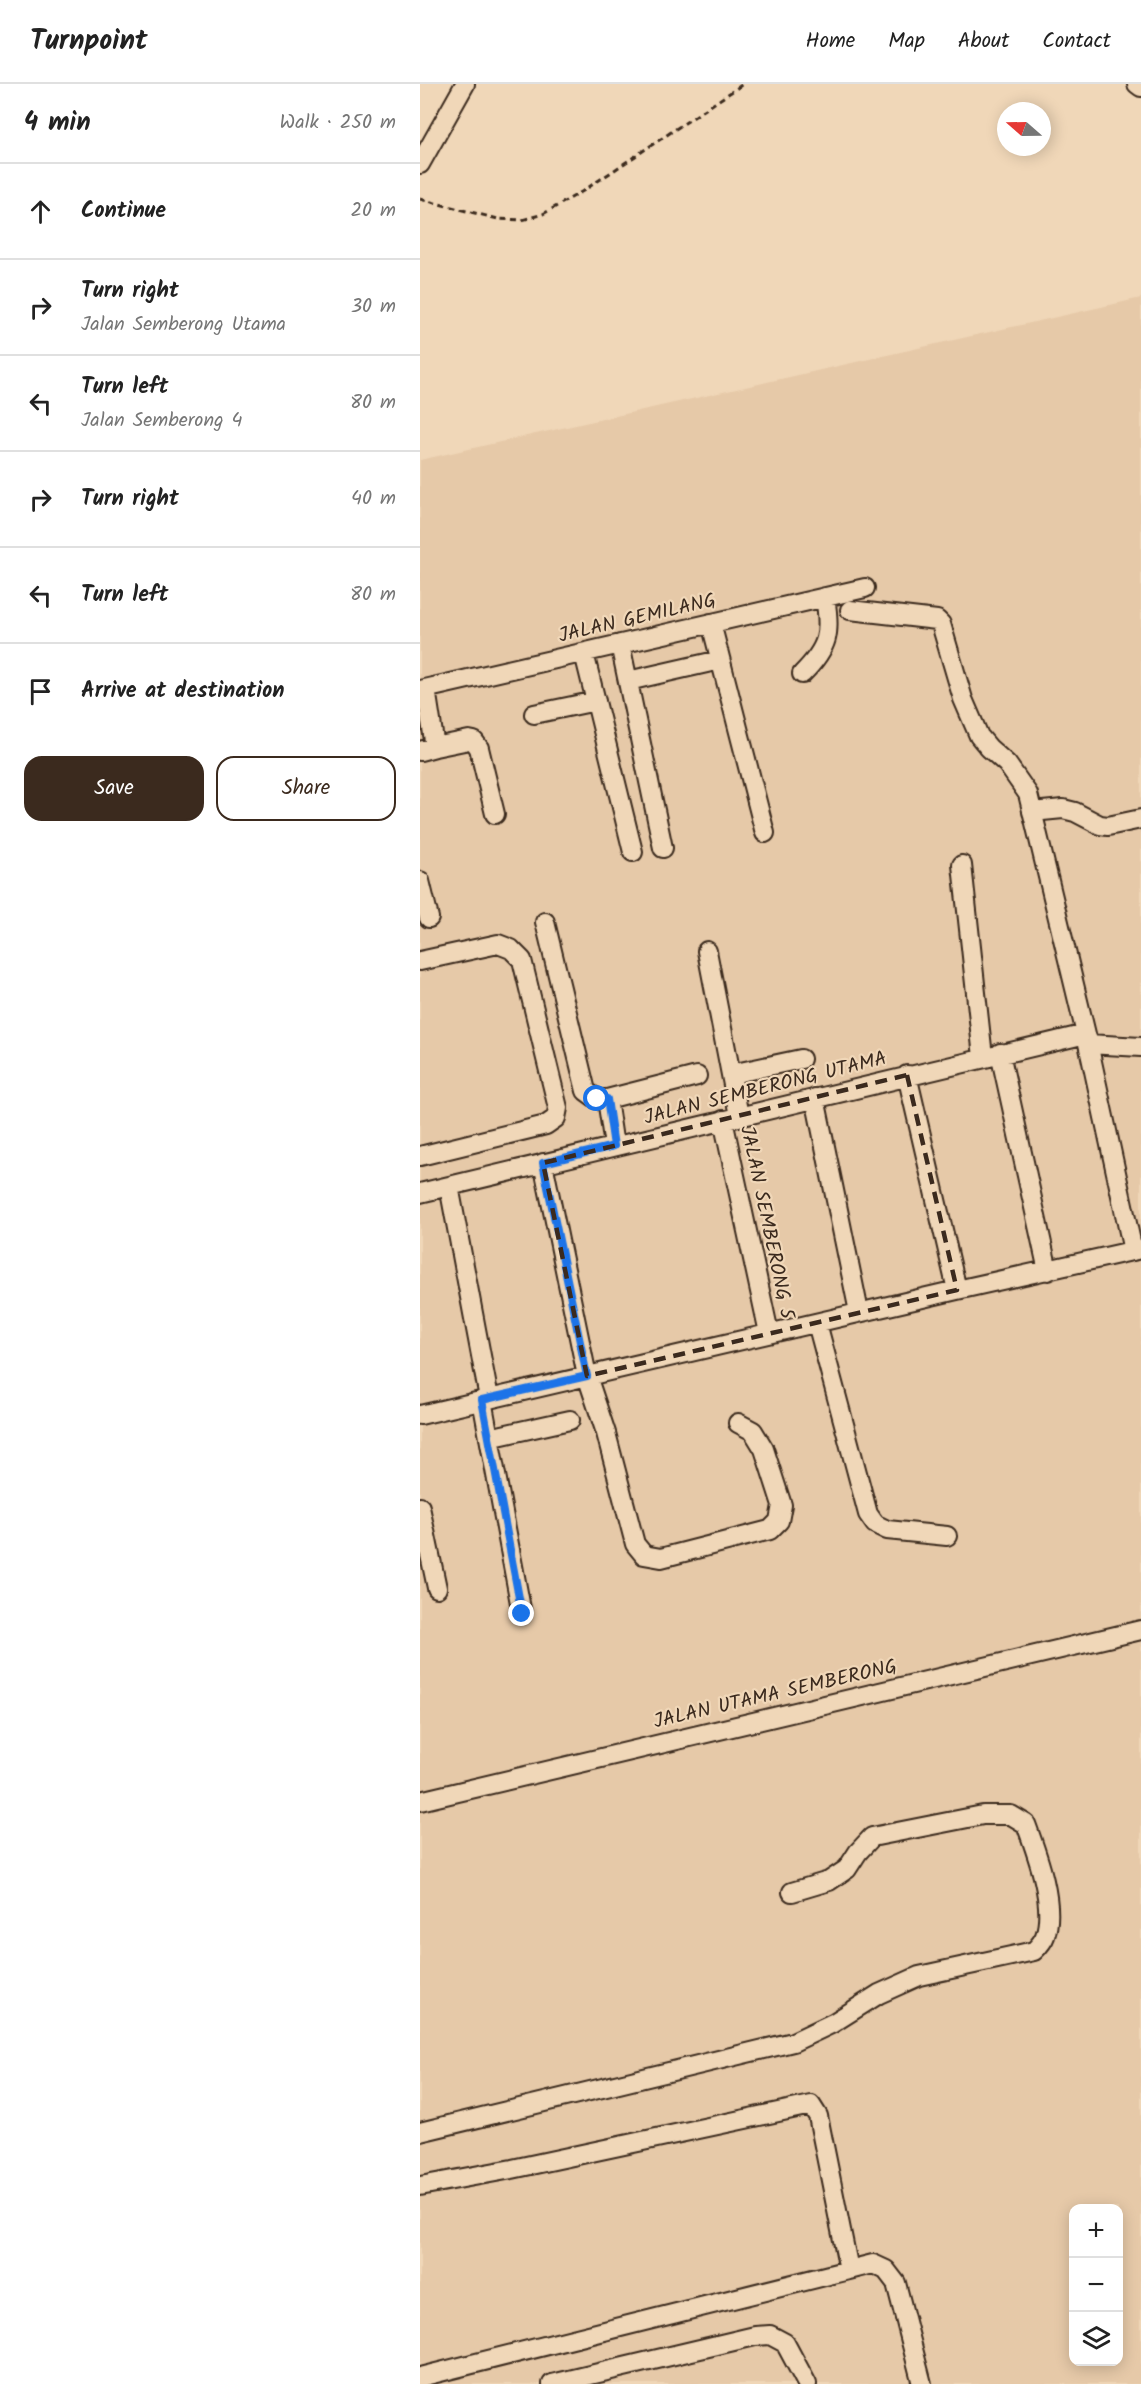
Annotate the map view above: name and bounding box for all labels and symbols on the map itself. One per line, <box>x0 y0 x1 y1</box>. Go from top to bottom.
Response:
north arrow <box>997 102 1051 156</box>
street label: JALAN GEMILANG <box>555 585 719 653</box>
street label: JALAN SEMBERONG UTAMA <box>641 1043 890 1135</box>
route start <box>583 1085 609 1111</box>
street label: JALAN SEMBERONG 5 <box>730 1123 802 1323</box>
route end <box>508 1600 534 1626</box>
street label: JALAN UTAMA SEMBERONG <box>650 1651 900 1739</box>

